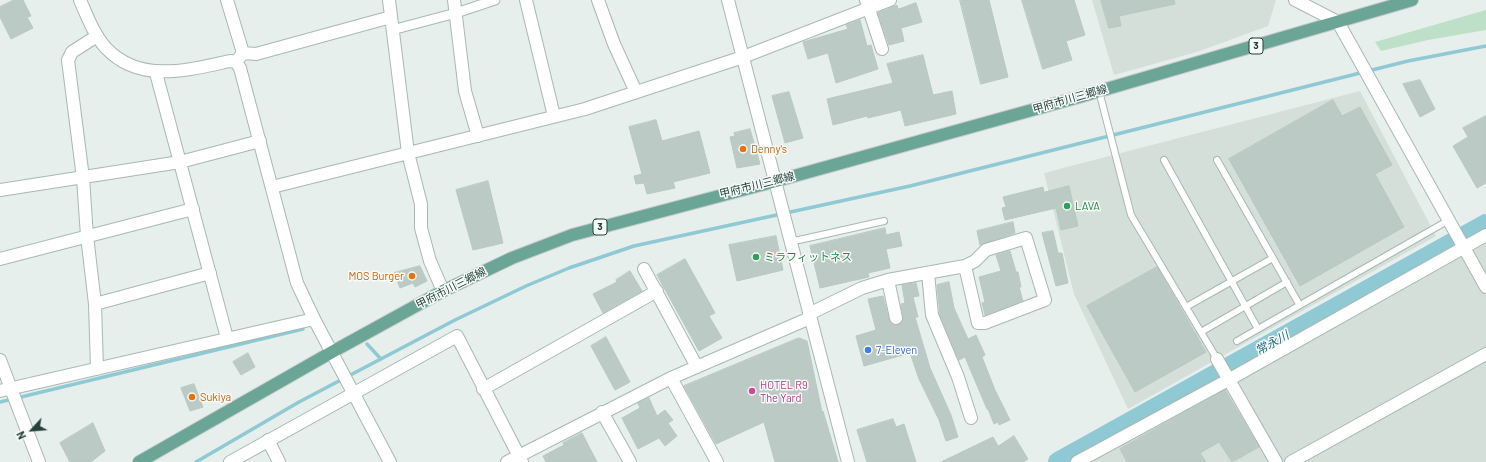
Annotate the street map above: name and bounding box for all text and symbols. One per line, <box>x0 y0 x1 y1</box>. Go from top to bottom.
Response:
road number: 3 <box>1249 38 1263 54</box>
street label: 甲府市川三郷線 <box>1031 82 1109 116</box>
place label: Denny's <box>751 142 787 156</box>
marker: Denny's <box>738 144 748 154</box>
street label: 甲府市川三郷線 <box>718 169 796 201</box>
place label: LAVA <box>1075 199 1100 213</box>
marker: LAVA <box>1062 201 1072 211</box>
road number: 3 <box>593 219 607 235</box>
place label: ミラフィットネス <box>764 250 852 264</box>
marker: ミラフィットネス <box>751 252 761 262</box>
street label: 甲府市川三郷線 <box>414 265 488 311</box>
place label: MOS Burger <box>348 269 404 283</box>
marker: MOS Burger <box>407 271 417 281</box>
water label: 常永川 <box>1253 328 1291 358</box>
place label: 7-Eleven <box>876 343 917 357</box>
marker: 7-Eleven <box>863 345 873 355</box>
place label: HOTEL R9 The Yard <box>760 378 808 404</box>
marker: HOTEL R9 The Yard <box>747 386 757 396</box>
place label: Sukiya <box>200 390 231 404</box>
marker: Sukiya <box>187 392 197 402</box>
north arrow <box>12 410 52 450</box>
text: N <box>13 429 28 442</box>

